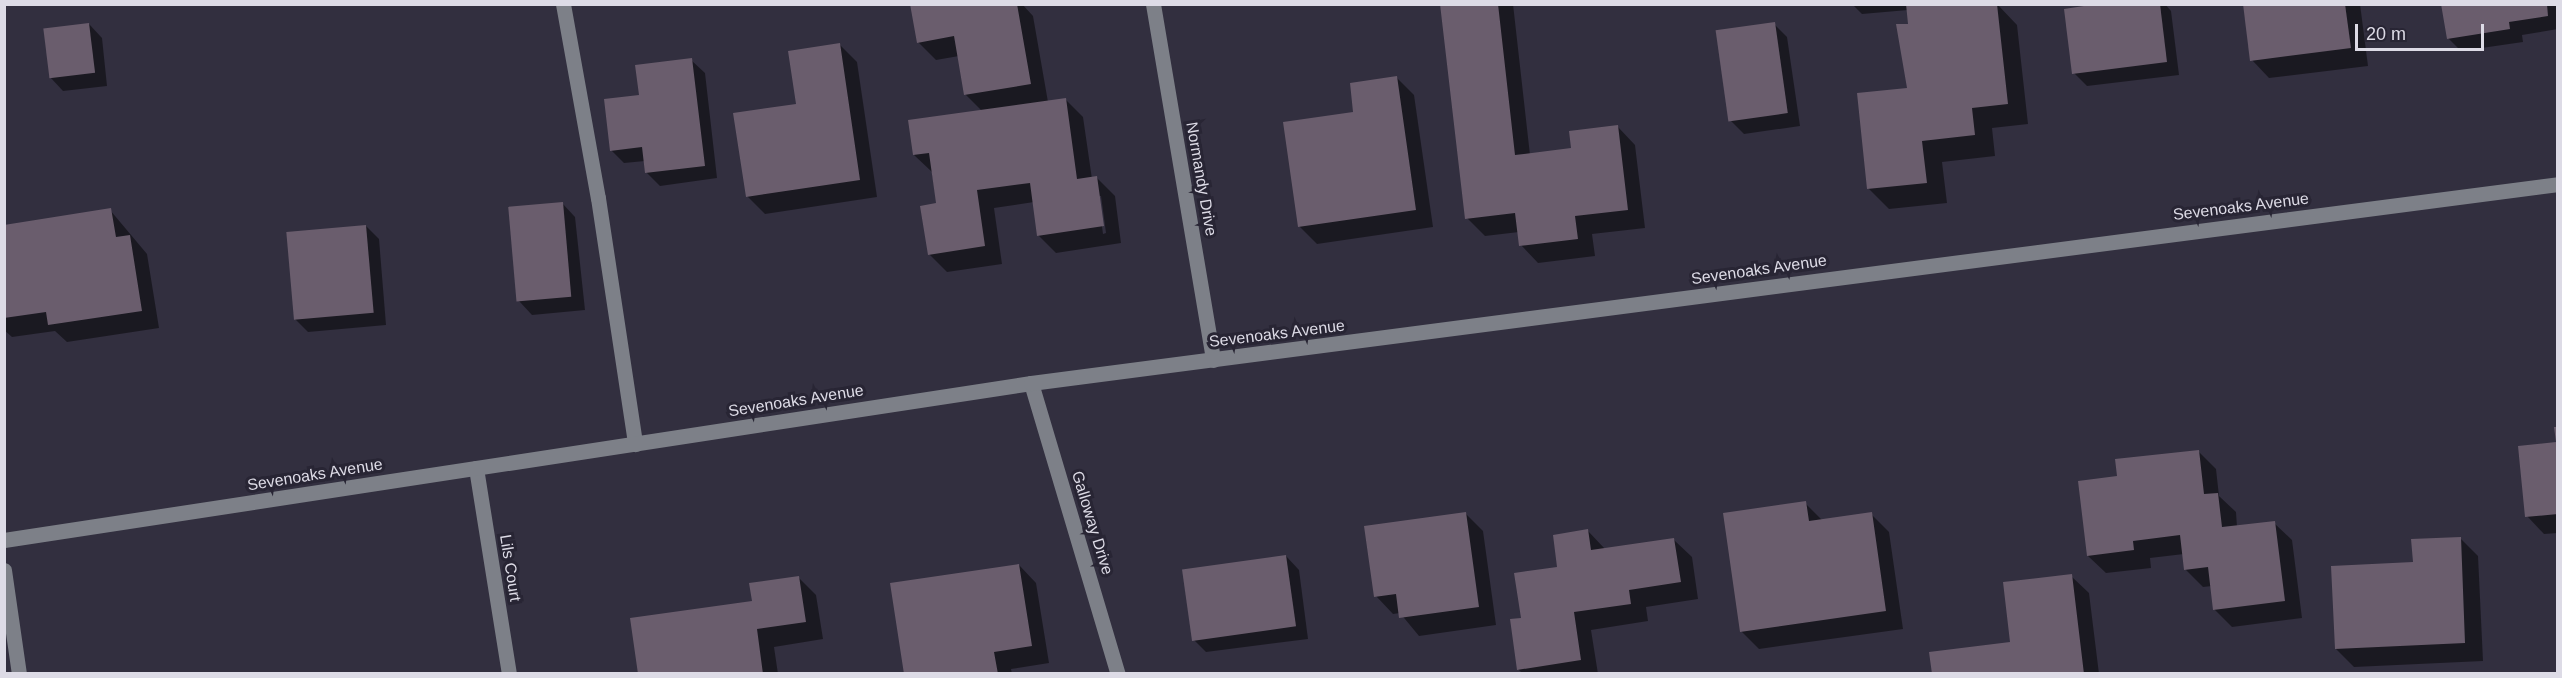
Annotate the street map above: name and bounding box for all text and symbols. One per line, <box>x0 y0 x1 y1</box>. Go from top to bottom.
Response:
scale bar <box>2358 12 2487 50</box>
text: 20 m <box>2366 24 2406 44</box>
street label: Normandy Drive <box>1182 120 1220 238</box>
street label: Sevenoaks Avenue <box>2172 189 2310 225</box>
street label: Sevenoaks Avenue <box>1690 251 1828 289</box>
street label: Sevenoaks Avenue <box>1208 316 1346 352</box>
street label: Sevenoaks Avenue <box>727 381 865 421</box>
street label: Sevenoaks Avenue <box>246 455 384 495</box>
street label: Galloway Drive <box>1067 469 1117 577</box>
street label: Lils Court <box>495 533 525 603</box>

